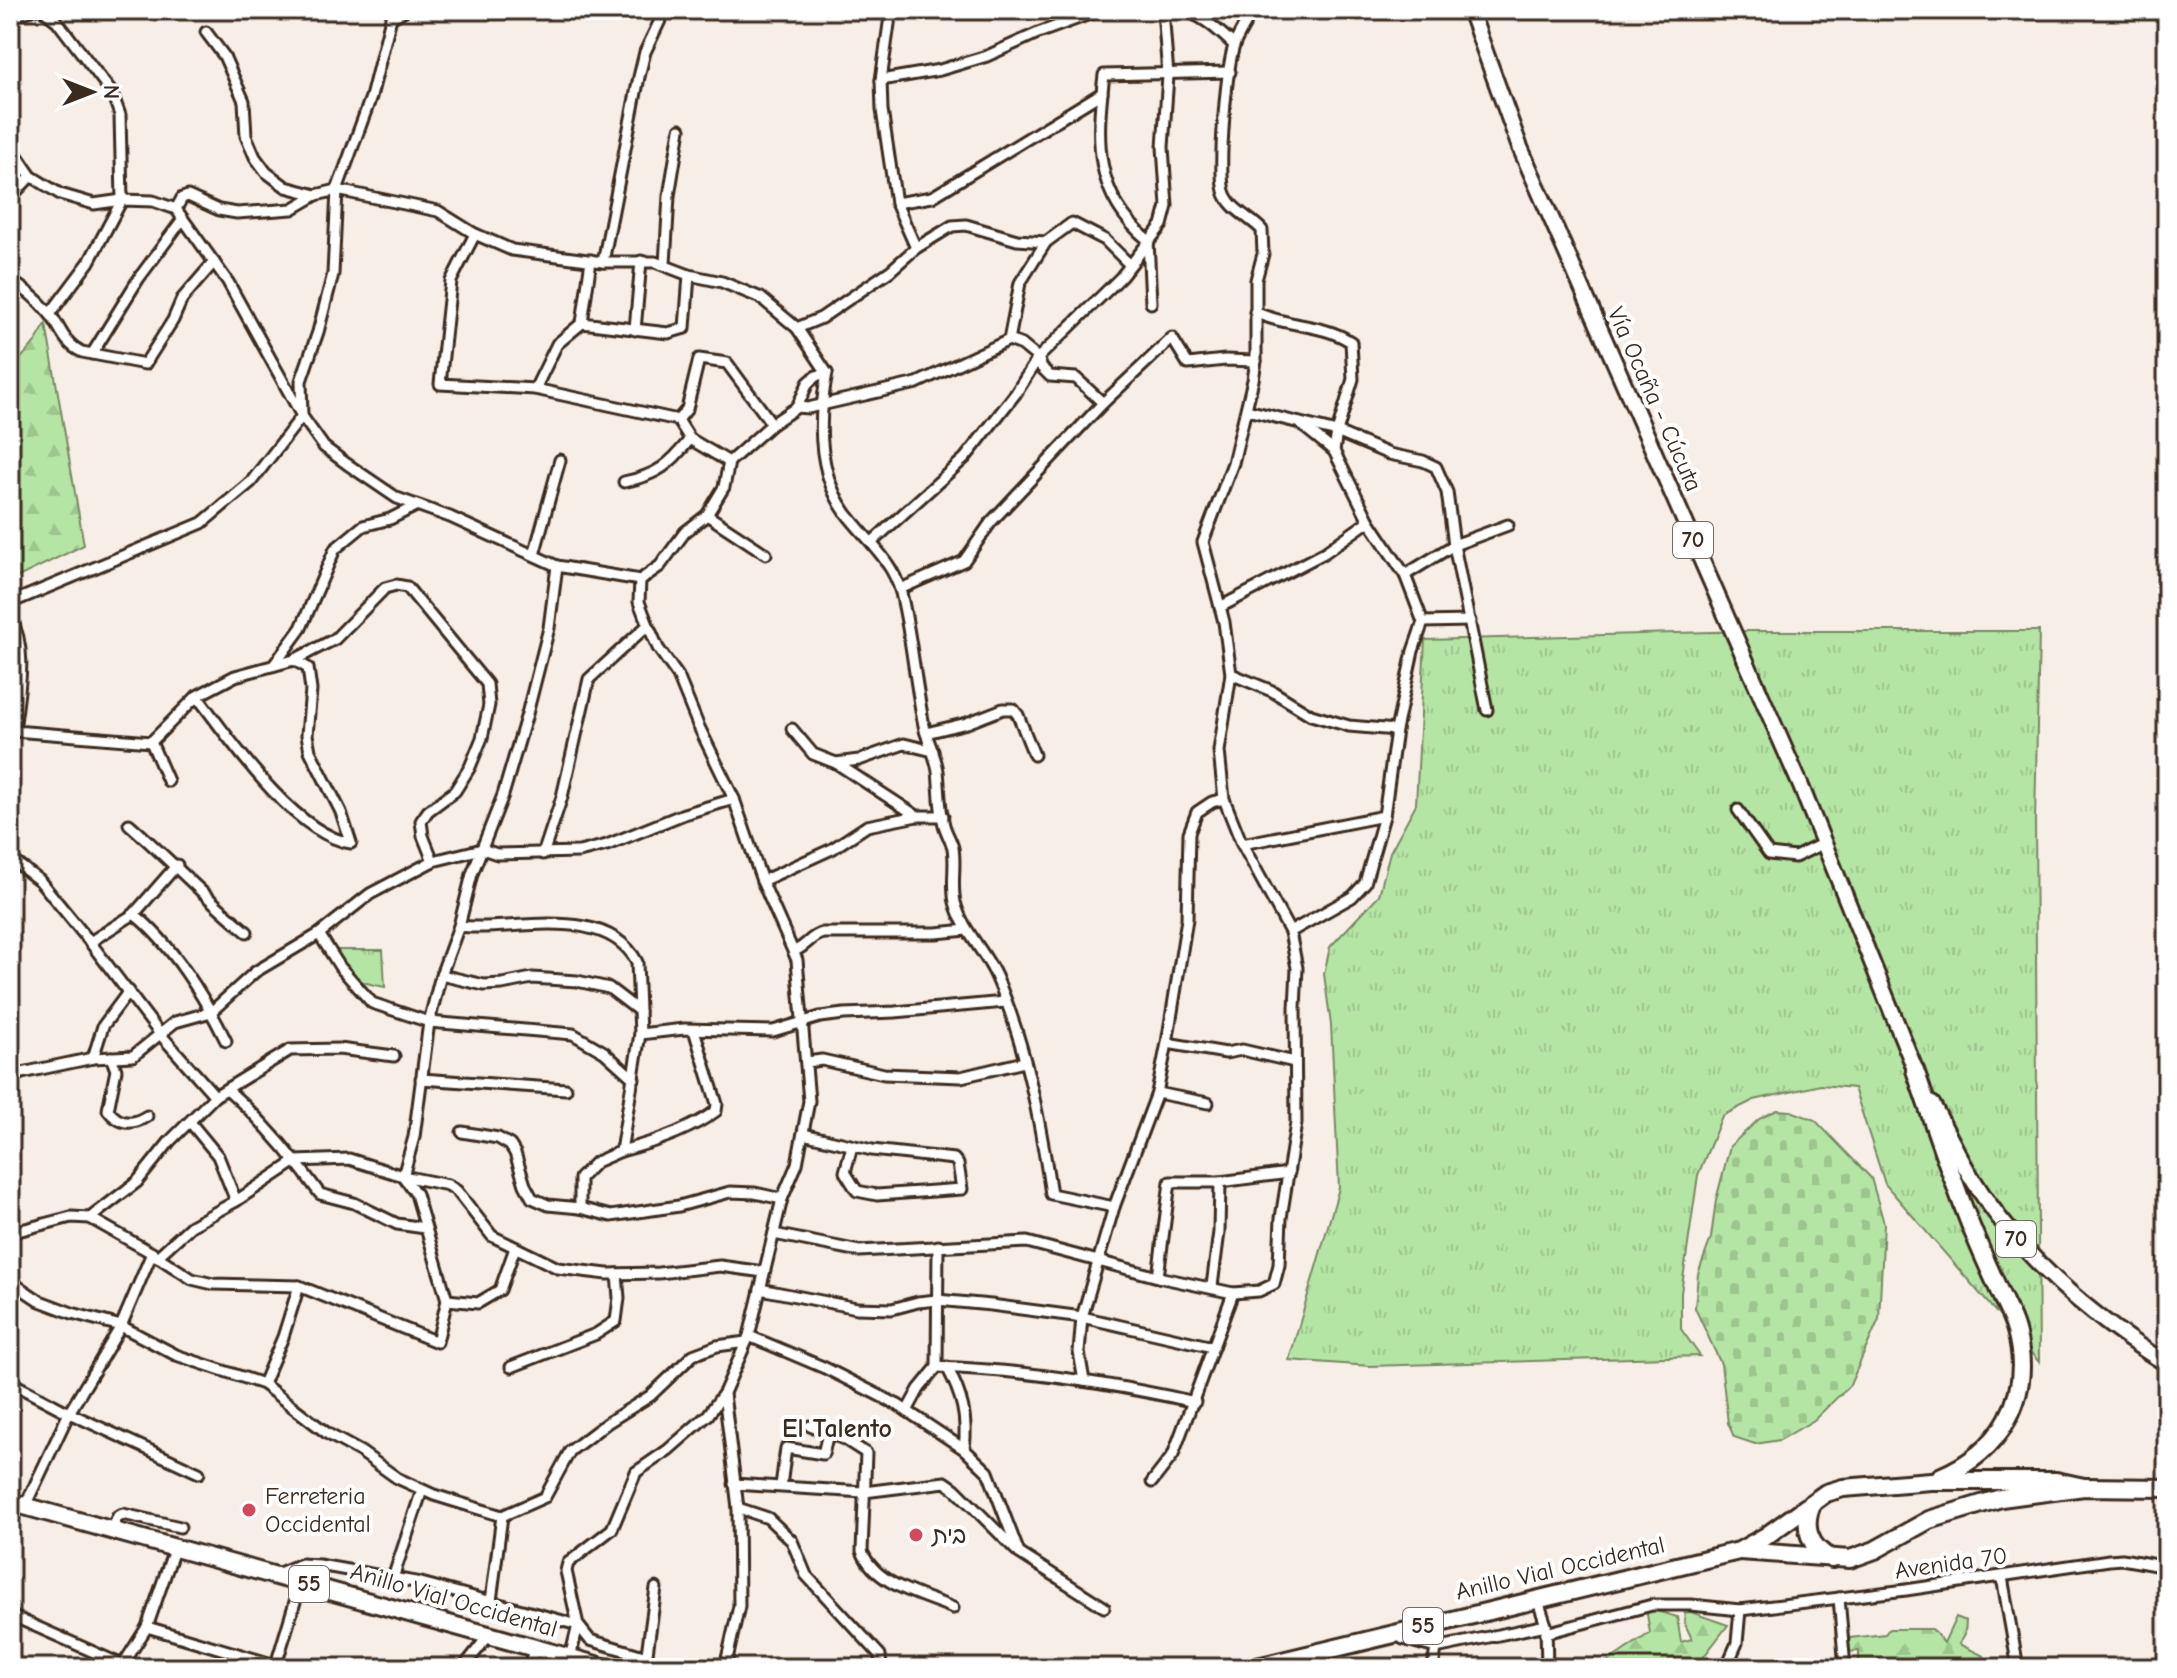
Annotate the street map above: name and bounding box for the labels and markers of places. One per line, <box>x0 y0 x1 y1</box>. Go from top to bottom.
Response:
place label: Ferreteria Occidental <box>265 1482 371 1538</box>
marker: Ferreteria Occidental <box>240 1501 258 1519</box>
place label: בית <box>930 1521 966 1549</box>
marker: בית <box>907 1526 925 1544</box>

